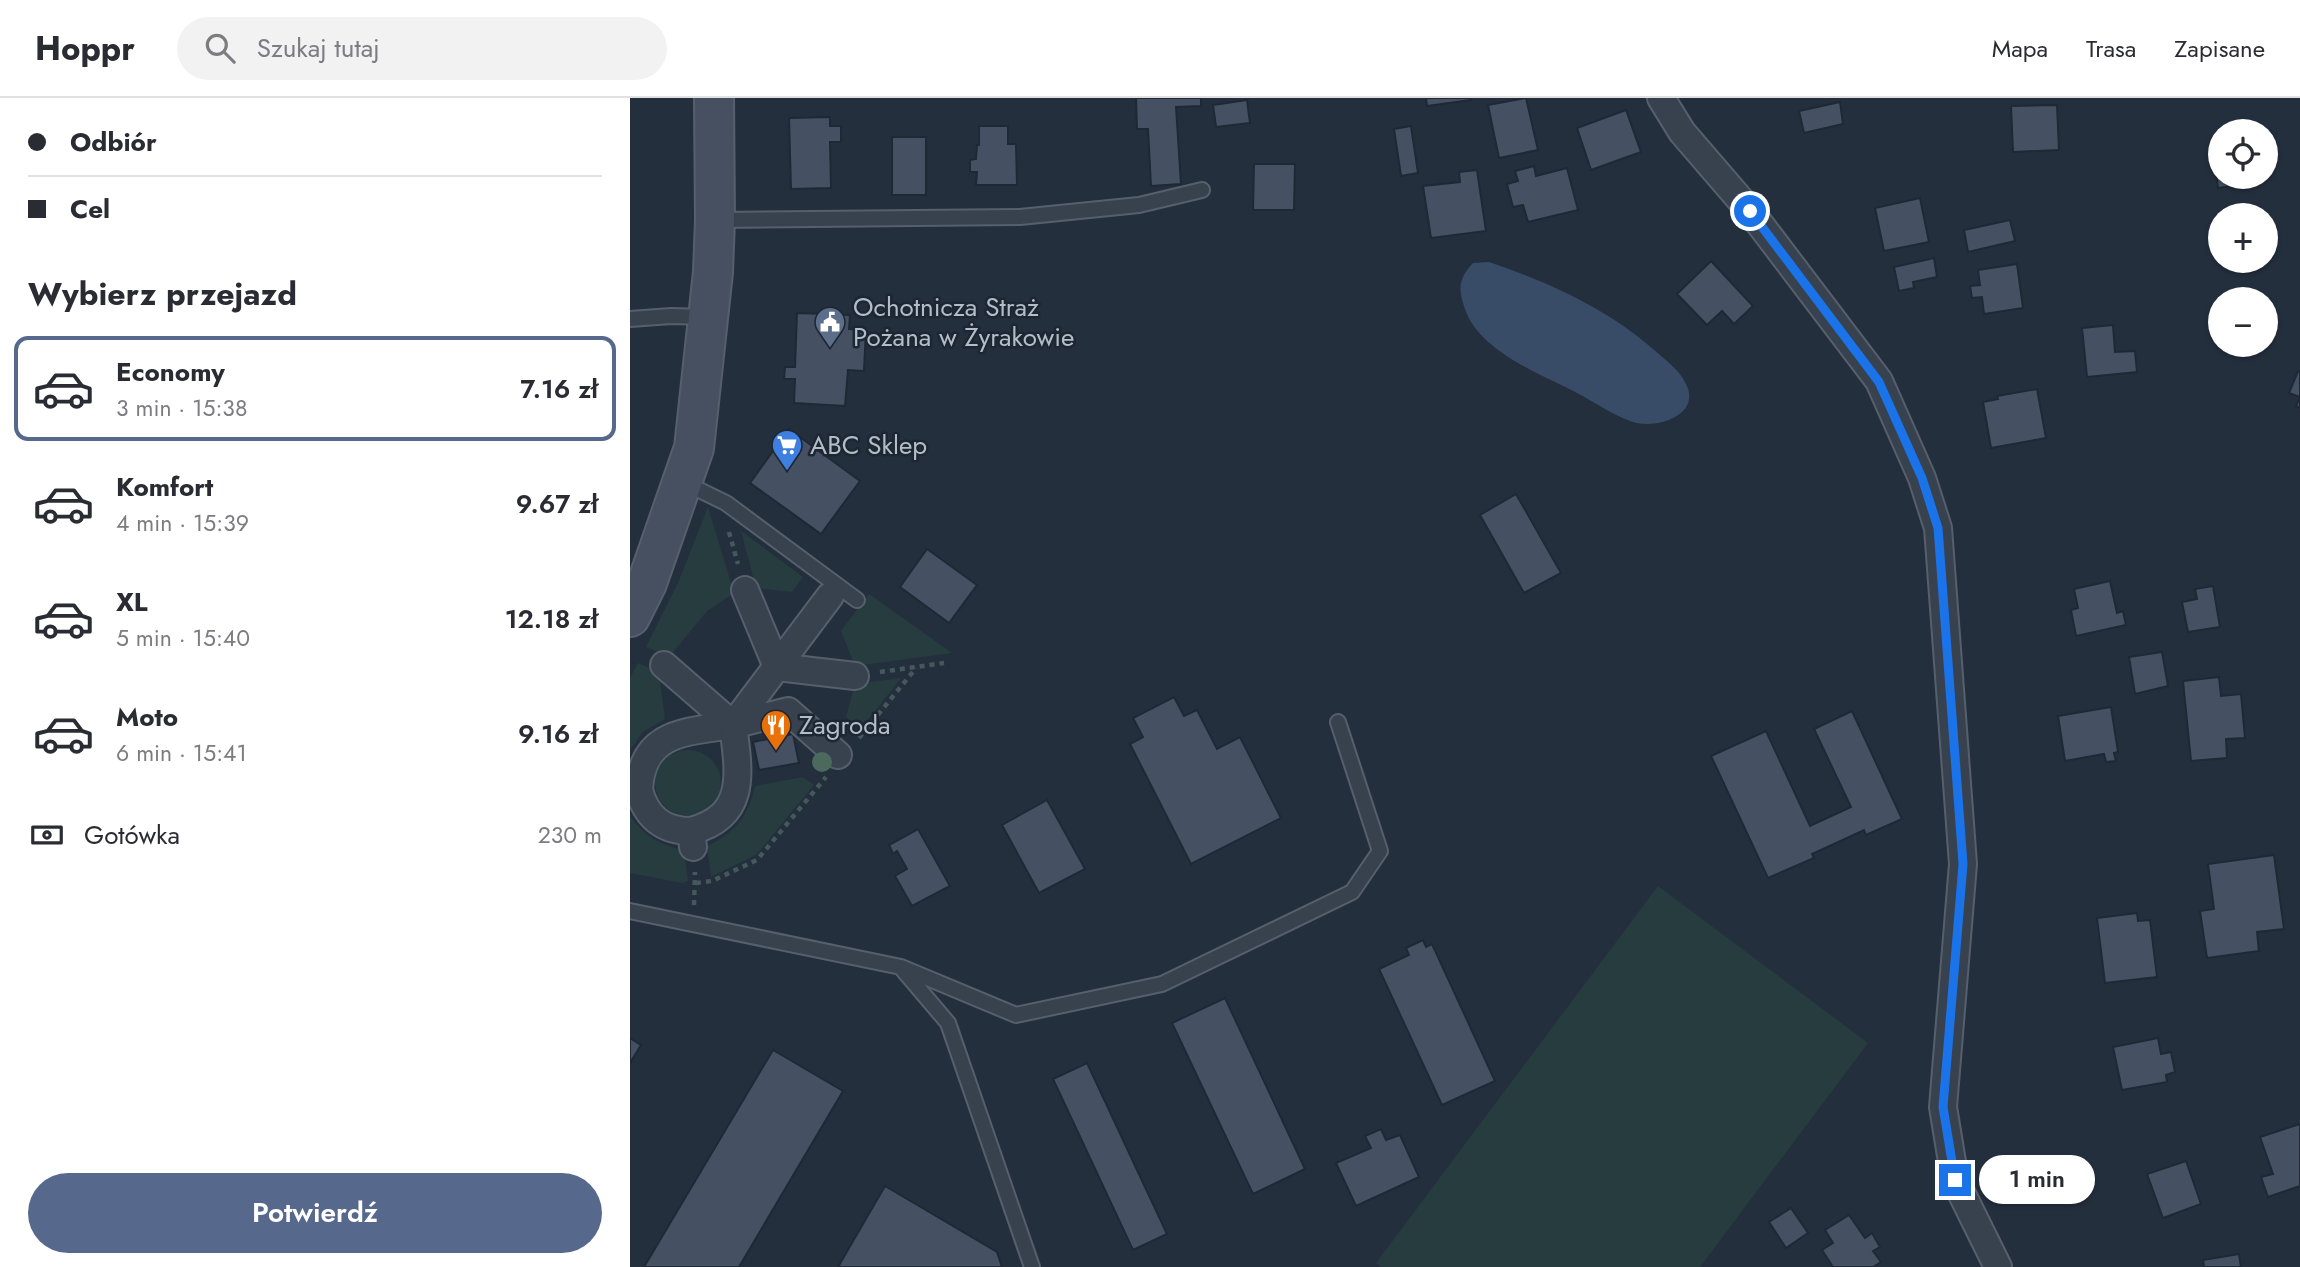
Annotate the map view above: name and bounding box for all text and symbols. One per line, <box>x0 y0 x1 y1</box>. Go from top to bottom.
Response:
search box <box>177 17 667 80</box>
text: Hoppr <box>35 25 135 72</box>
icon: search <box>201 29 239 67</box>
text: Szukaj tutaj <box>257 29 380 67</box>
text: Mapa <box>1992 31 2048 66</box>
text: Trasa <box>2086 31 2136 66</box>
text: Zapisane <box>2174 31 2265 66</box>
map controls <box>2208 119 2278 357</box>
button: locate <box>2208 119 2278 189</box>
text: Odbiór <box>70 123 157 161</box>
text: Cel <box>70 190 110 228</box>
route start <box>1734 195 1766 227</box>
button: + <box>2208 203 2278 273</box>
text: Wybierz przejazd <box>28 271 297 317</box>
button: − <box>2208 287 2278 357</box>
place label: Ochotnicza Straż Pożana w Żyrakowie <box>853 288 1074 356</box>
public building icon: Ochotnicza Straż Pożana w Żyrakowie <box>813 305 847 349</box>
text: Economy <box>116 353 225 391</box>
icon: car <box>32 357 95 420</box>
text: 7.16 zł <box>520 370 598 408</box>
text: 3 min · 15:38 <box>116 391 248 425</box>
place label: ABC Sklep <box>810 426 927 464</box>
supermarket icon: ABC Sklep <box>770 428 804 472</box>
text: Komfort <box>116 468 213 506</box>
icon: car <box>32 472 95 535</box>
text: 9.67 zł <box>516 485 598 523</box>
text: 4 min · 15:39 <box>116 506 249 540</box>
text: XL <box>116 583 148 621</box>
icon: car <box>32 587 95 650</box>
text: 12.18 zł <box>505 600 598 638</box>
text: 5 min · 15:40 <box>116 621 250 655</box>
text: Moto <box>116 698 178 736</box>
icon: car <box>32 702 95 765</box>
place label: Zagroda <box>799 706 891 744</box>
restaurant icon: Zagroda <box>759 708 793 752</box>
text: 9.16 zł <box>518 715 598 753</box>
text: 6 min · 15:41 <box>116 736 247 770</box>
icon: cash <box>28 816 66 854</box>
text: Gotówka <box>84 816 180 854</box>
text: 230 m <box>538 818 602 852</box>
callout: 1 min <box>1980 1156 2095 1204</box>
text: 1 min <box>2009 1162 2065 1196</box>
route end <box>1939 1164 1971 1196</box>
button: Potwierdź <box>28 1173 602 1253</box>

